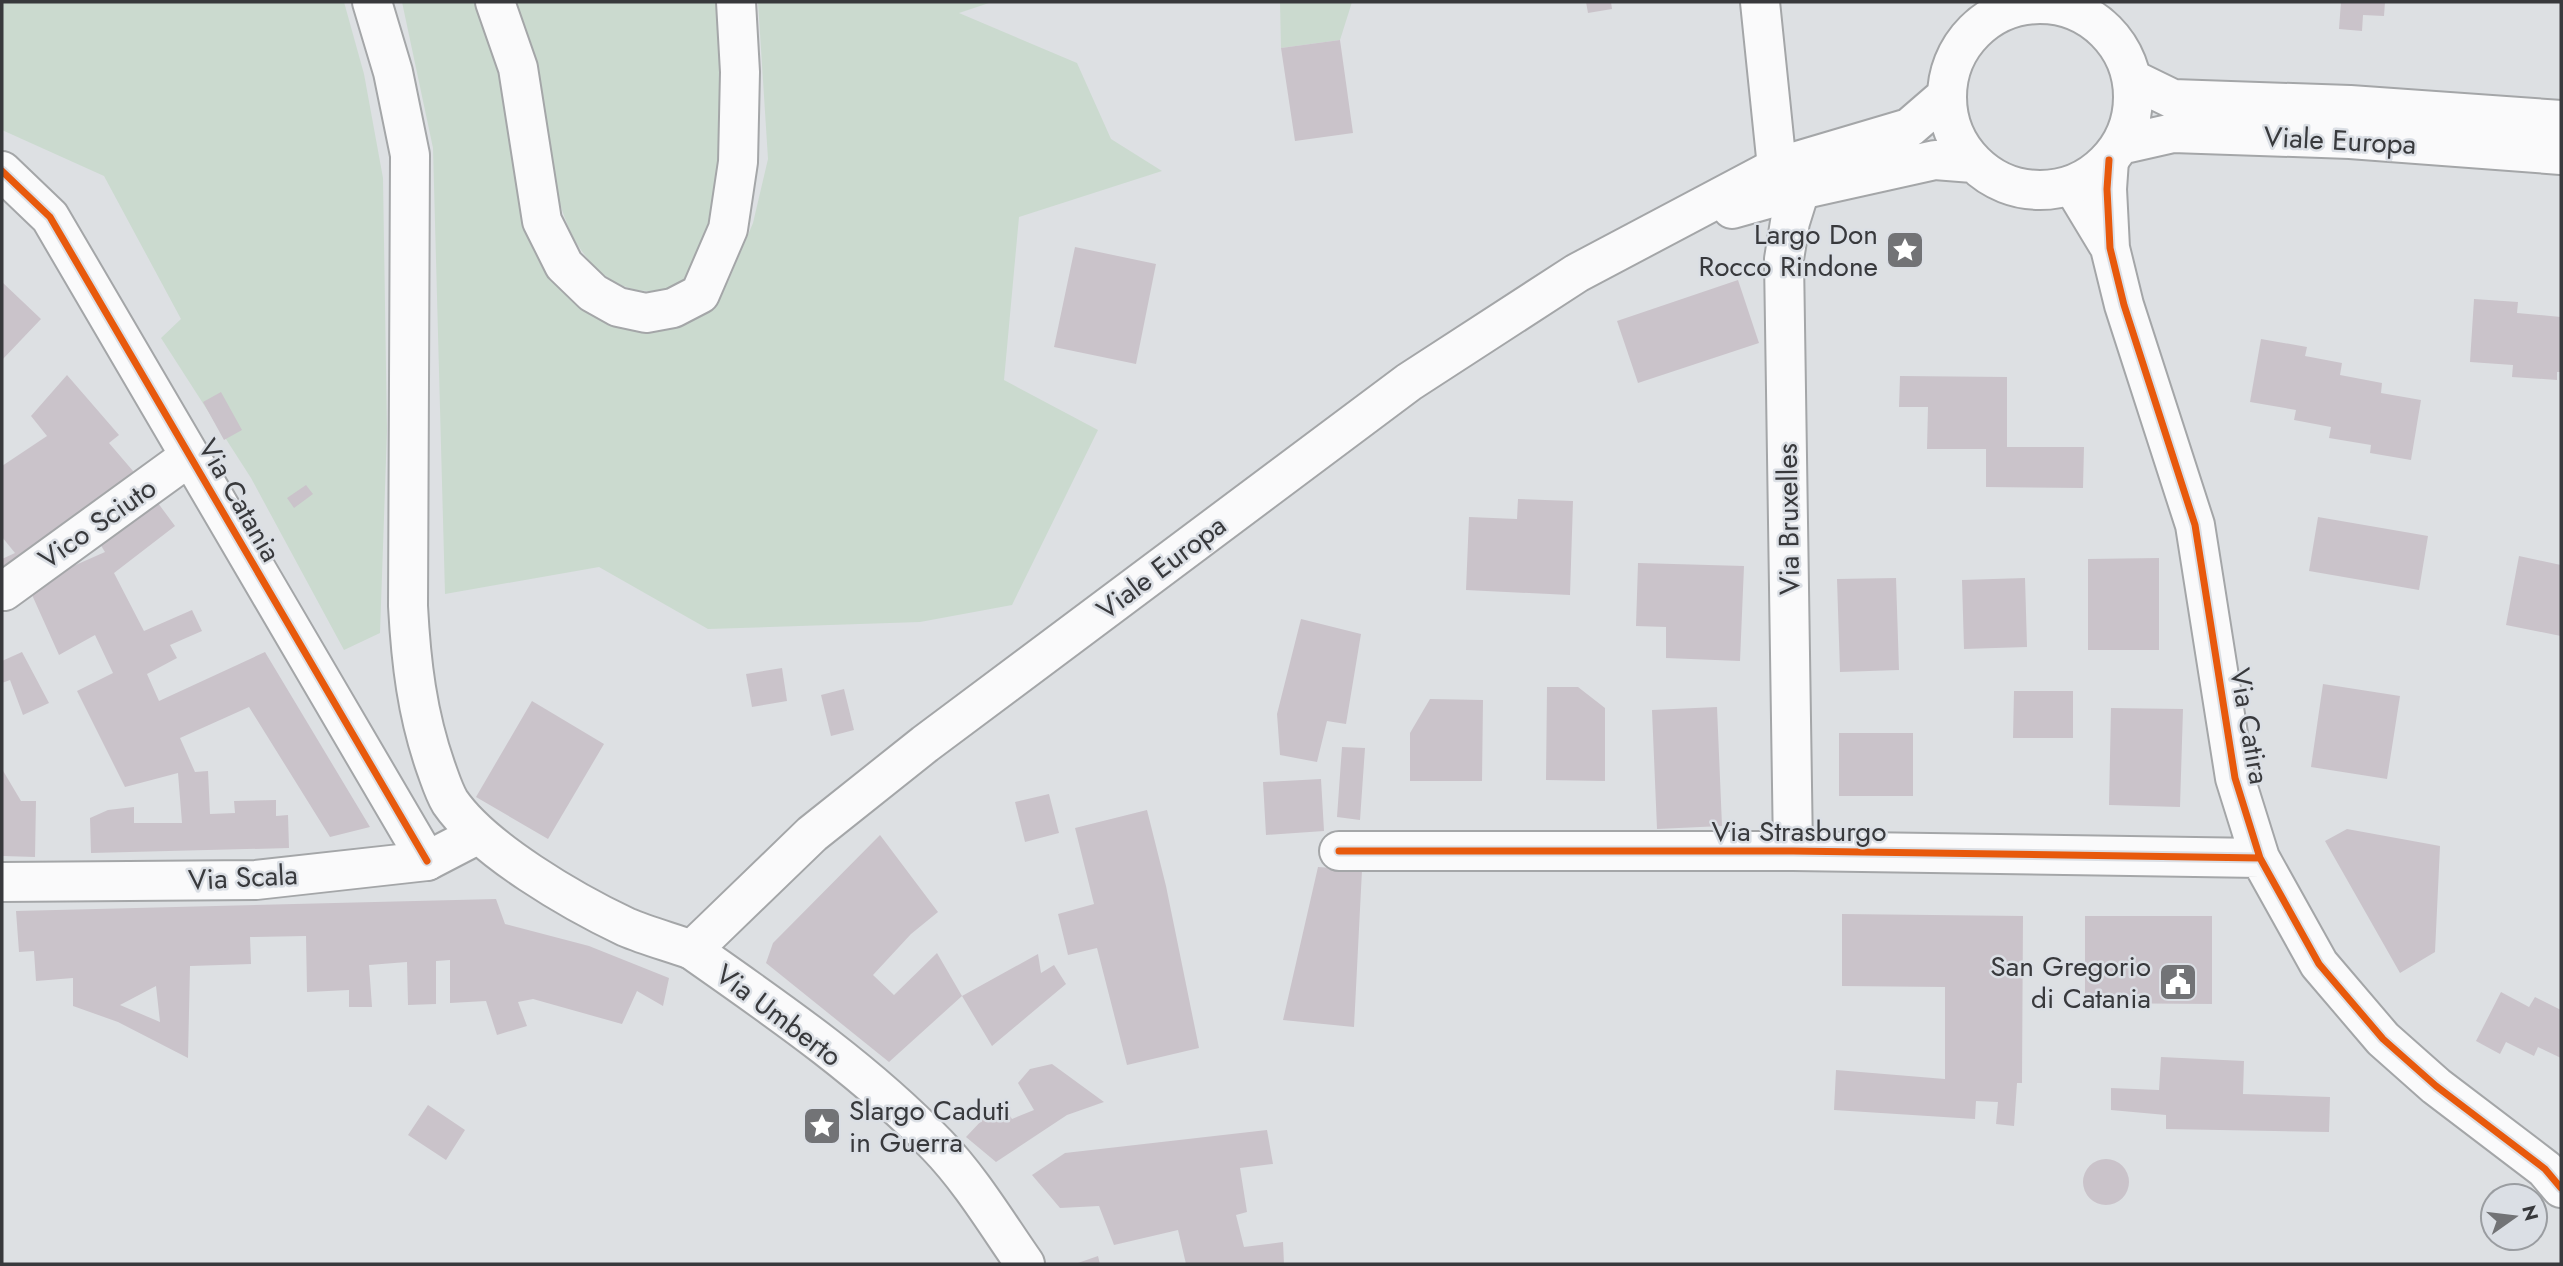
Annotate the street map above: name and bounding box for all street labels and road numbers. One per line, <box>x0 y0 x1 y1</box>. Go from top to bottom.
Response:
street label: Viale Europa <box>2263 116 2417 165</box>
street label: Via Catania <box>188 431 291 569</box>
street label: Via Bruxelles <box>1767 443 1810 595</box>
street label: Vico Sciuto <box>30 468 165 579</box>
street label: Viale Europa <box>1088 505 1235 630</box>
street label: Via Catira <box>2219 665 2280 787</box>
street label: Via Strasburgo <box>1711 811 1887 852</box>
street label: Via Scala <box>187 854 299 901</box>
street label: Via Umberto <box>707 954 851 1077</box>

